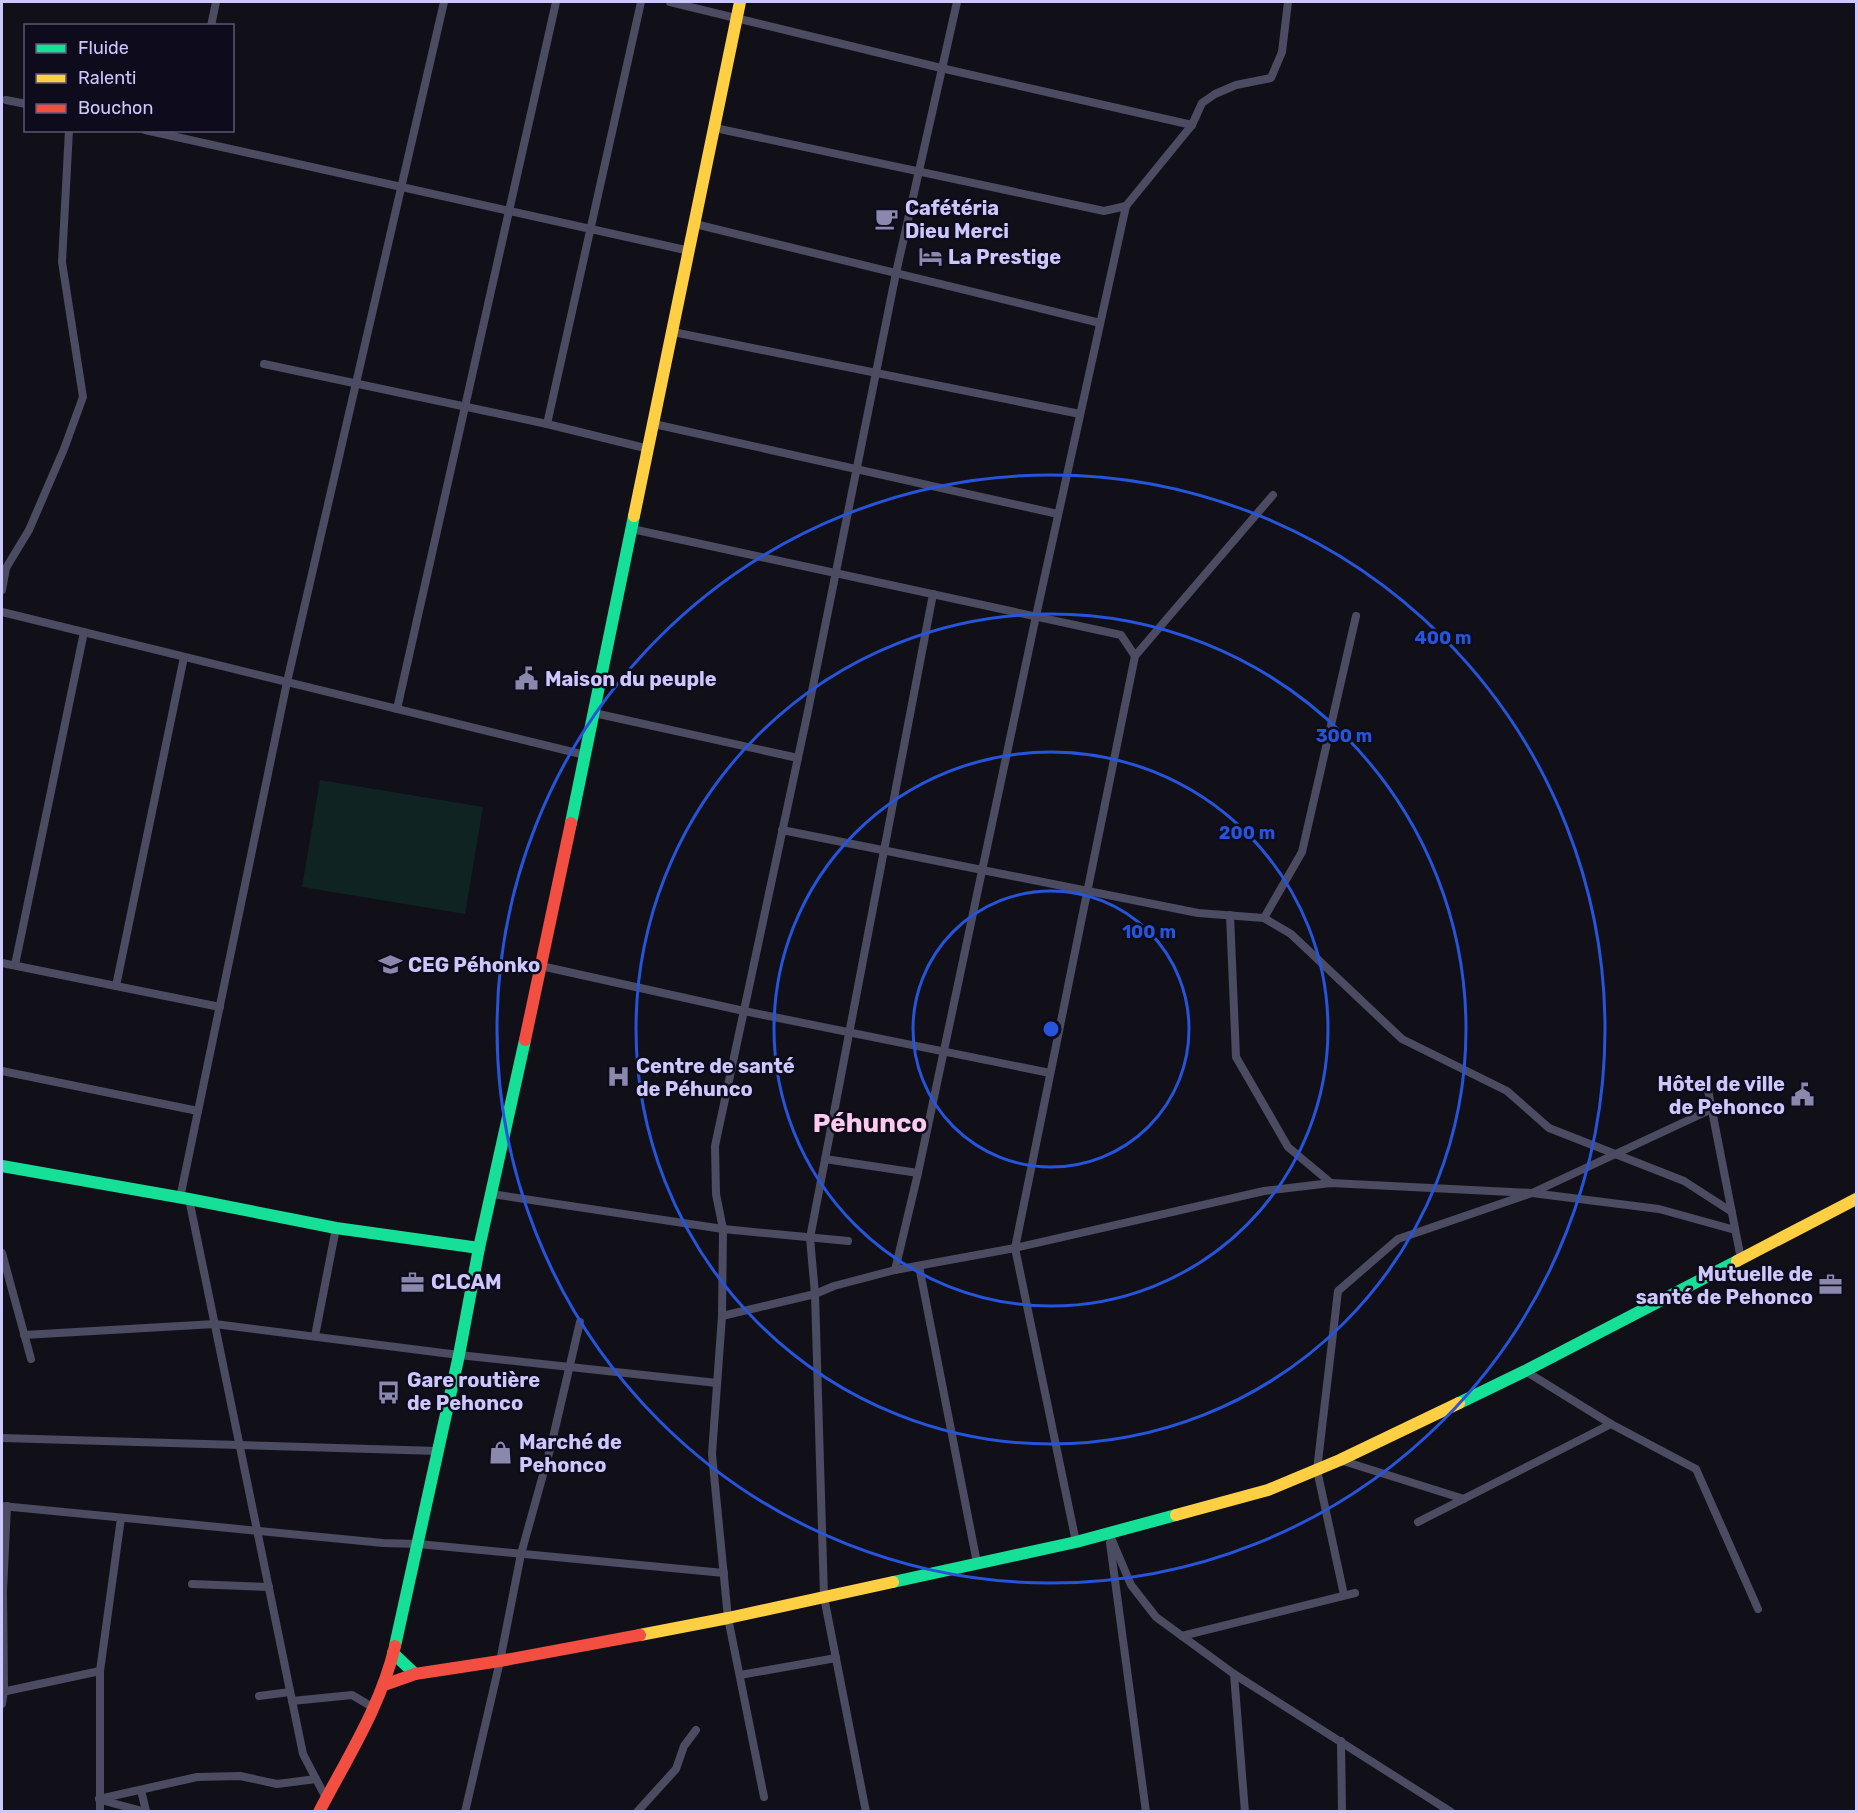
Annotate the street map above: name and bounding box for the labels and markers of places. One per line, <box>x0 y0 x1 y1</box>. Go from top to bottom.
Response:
place label: Cafétéria Dieu Merci <box>905 196 1009 243</box>
cafe icon: Cafétéria Dieu Merci <box>874 206 900 232</box>
hotel icon: La Prestige <box>917 244 943 270</box>
place label: La Prestige <box>948 245 1061 269</box>
public building icon: Maison du peuple <box>514 666 540 692</box>
place label: Maison du peuple <box>545 667 717 691</box>
school or university icon: CEG Péhonko <box>377 952 403 978</box>
place label: CEG Péhonko <box>408 953 540 977</box>
centre of rings <box>1041 1019 1061 1039</box>
place label: Centre de santé de Péhunco <box>636 1054 795 1101</box>
hospital icon: Centre de santé de Péhunco <box>605 1064 631 1090</box>
place label: Hôtel de ville de Pehonco <box>1658 1072 1785 1119</box>
public building icon: Hôtel de ville de Pehonco <box>1790 1082 1816 1108</box>
place label: Mutuelle de santé de Pehonco <box>1636 1262 1813 1309</box>
office icon: CLCAM <box>400 1269 426 1295</box>
place label: CLCAM <box>431 1270 502 1294</box>
office icon: Mutuelle de santé de Pehonco <box>1818 1272 1844 1298</box>
place label: Gare routière de Pehonco <box>407 1368 540 1415</box>
bus stop icon: Gare routière de Pehonco <box>376 1379 402 1405</box>
place label: Marché de Pehonco <box>519 1430 622 1477</box>
shop icon: Marché de Pehonco <box>488 1440 514 1466</box>

